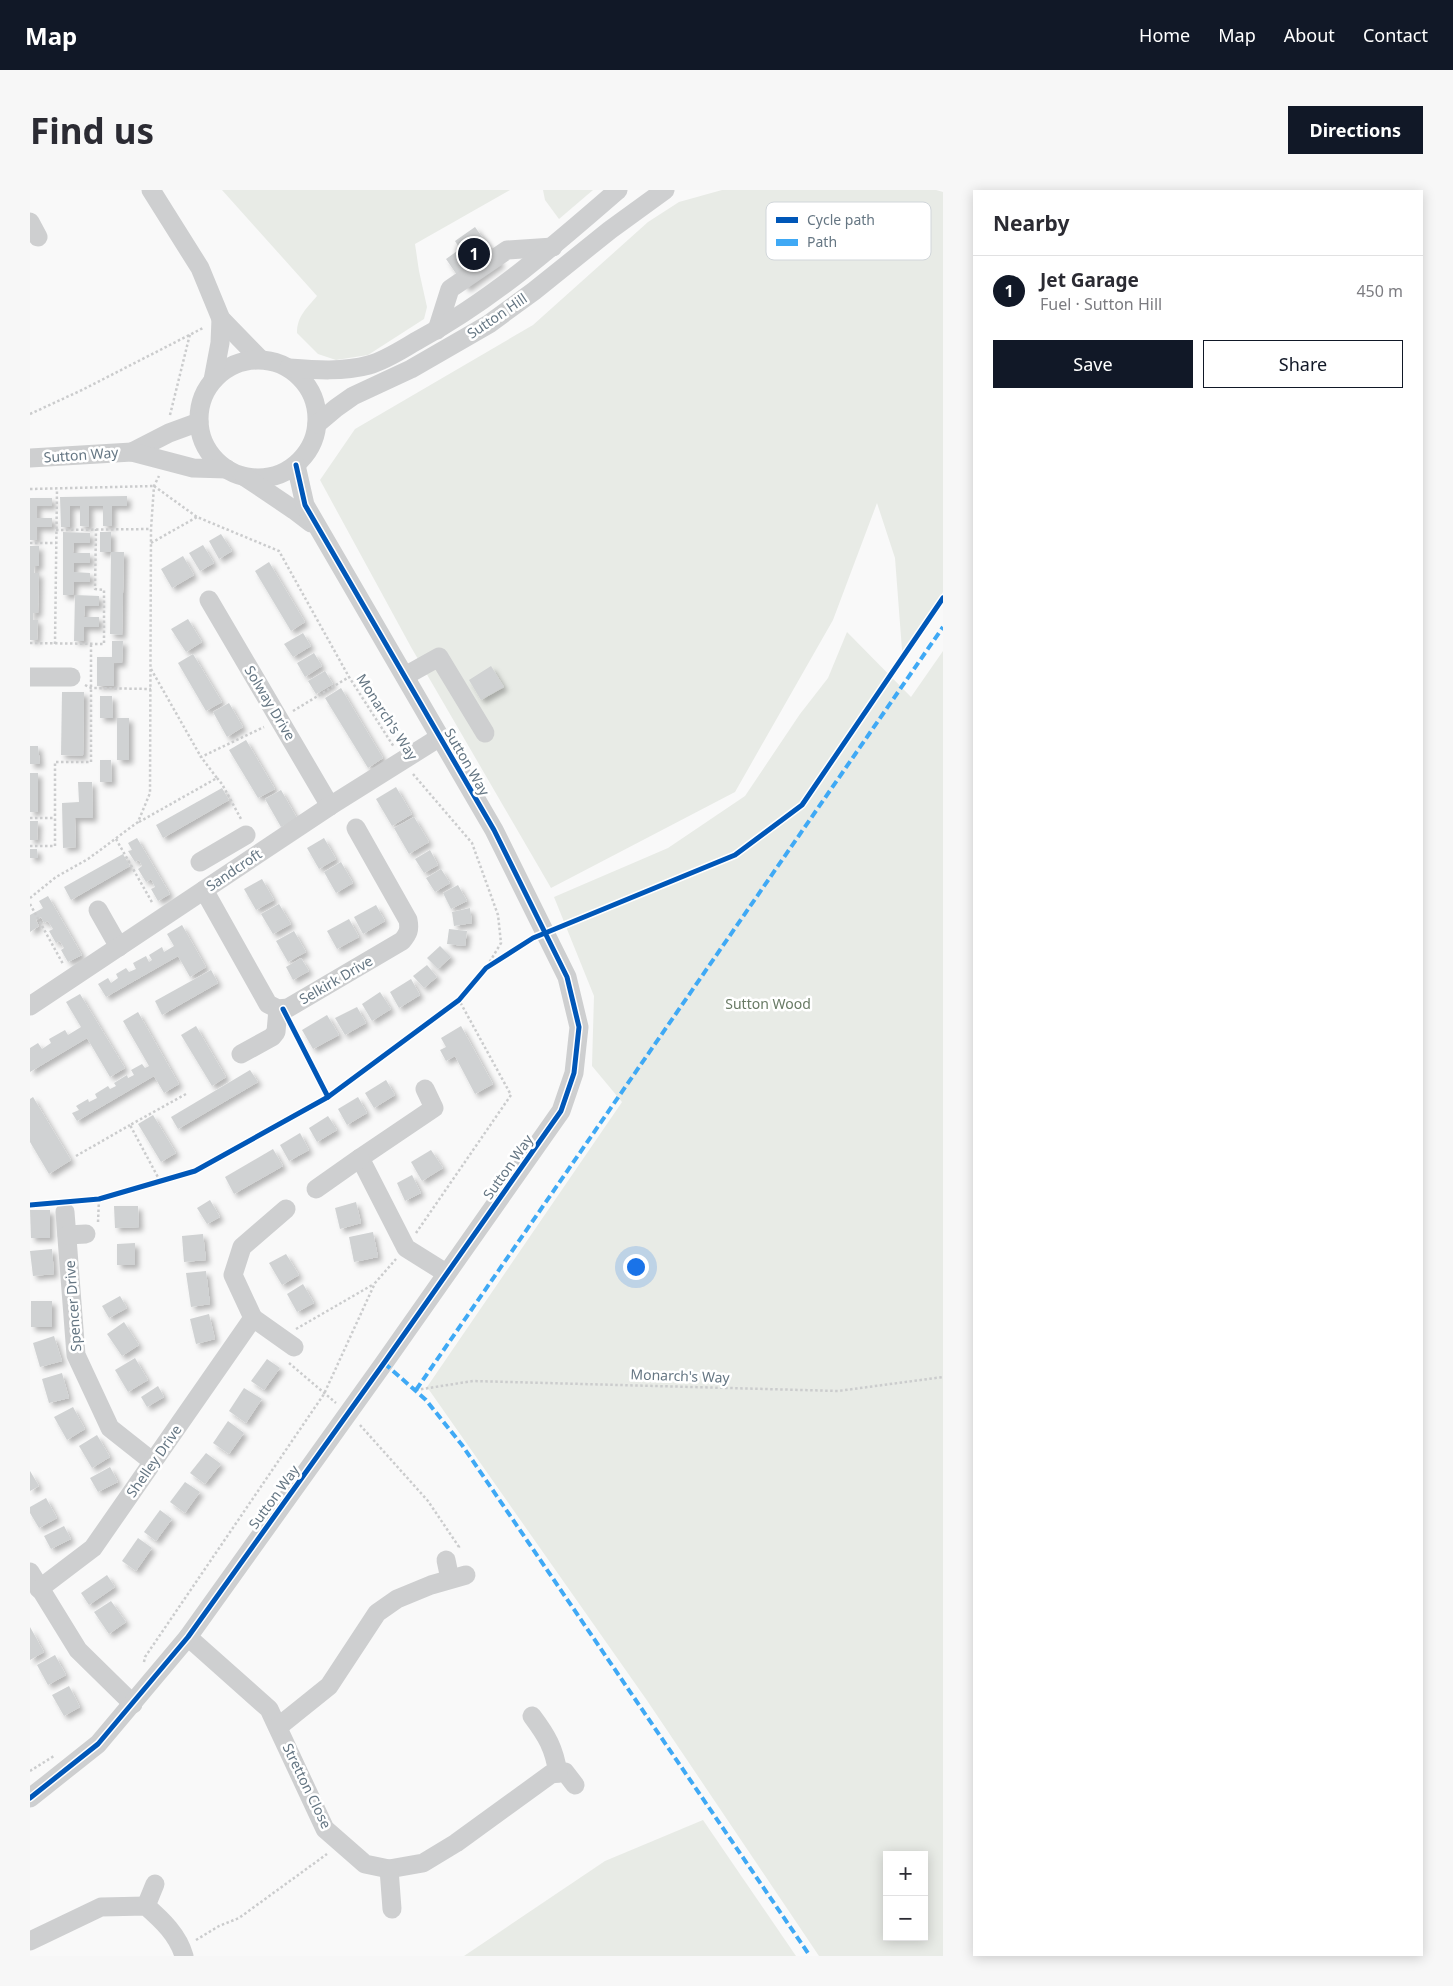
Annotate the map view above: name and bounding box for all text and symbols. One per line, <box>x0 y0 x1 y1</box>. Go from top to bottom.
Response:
text: Map <box>25 19 77 52</box>
text: Home <box>1139 23 1190 47</box>
text: Map <box>1218 23 1256 47</box>
text: About <box>1284 23 1335 47</box>
text: Contact <box>1363 23 1428 47</box>
button: Directions <box>1288 106 1423 154</box>
text: Find us <box>30 107 154 154</box>
legend <box>766 202 931 260</box>
text: Nearby <box>993 209 1069 237</box>
text: Cycle path <box>807 210 875 229</box>
text: Path <box>807 232 837 251</box>
pin: 1 <box>458 235 490 273</box>
text: Jet Garage <box>1040 267 1139 293</box>
text: 1 <box>1004 280 1014 302</box>
text: 450 m <box>1356 280 1403 302</box>
street label: Sutton Hill <box>463 289 530 343</box>
text: Fuel · Sutton Hill <box>1040 293 1162 315</box>
button: Save <box>993 340 1193 388</box>
button: Share <box>1203 340 1403 388</box>
street label: Sutton Way <box>43 442 120 467</box>
street label: Solway Drive <box>241 662 300 744</box>
street label: Monarch's Way <box>352 670 423 764</box>
street label: Sutton Way <box>440 725 495 800</box>
street label: Sandcroft <box>202 844 265 895</box>
street label: Selkirk Drive <box>296 951 376 1008</box>
park label: Sutton Wood <box>725 994 811 1013</box>
street label: Sutton Way <box>478 1130 537 1203</box>
your location <box>623 1254 649 1280</box>
street label: Spencer Drive <box>60 1260 85 1352</box>
street label: Monarch's Way <box>630 1364 731 1387</box>
street label: Shelley Drive <box>122 1421 186 1501</box>
street label: Sutton Way <box>244 1460 304 1533</box>
street label: Stretton Close <box>279 1740 336 1832</box>
map controls <box>883 1851 928 1941</box>
button: + <box>883 1851 928 1896</box>
button: − <box>883 1896 928 1941</box>

